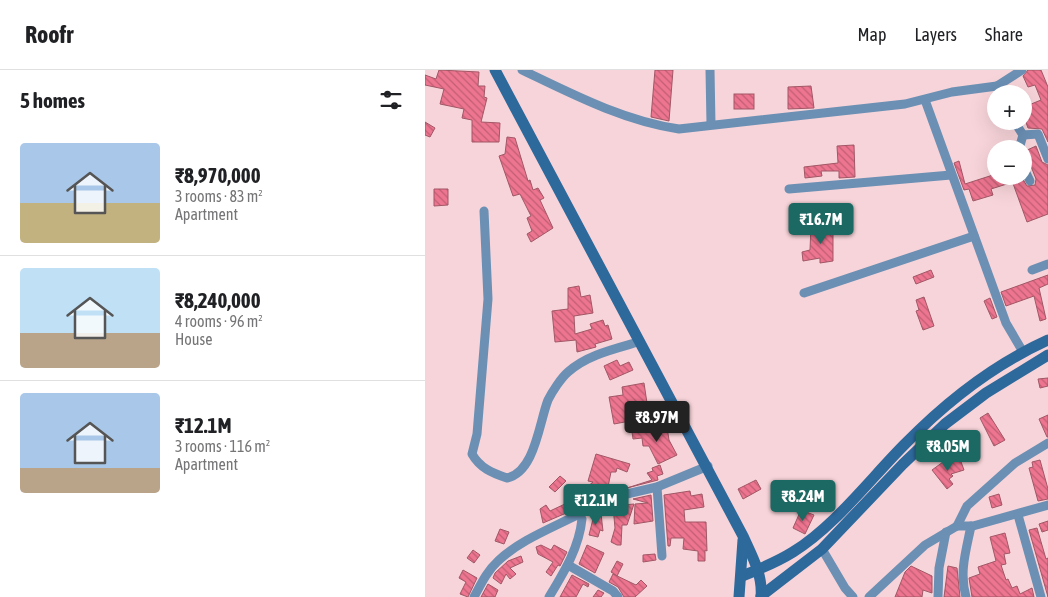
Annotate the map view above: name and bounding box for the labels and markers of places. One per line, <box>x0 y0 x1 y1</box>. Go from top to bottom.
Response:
pin: ₹16.7M <box>780 202 862 245</box>
pin: ₹8.97M <box>616 400 698 443</box>
pin: ₹8.05M <box>907 430 989 472</box>
pin: ₹8.24M <box>762 480 844 522</box>
pin: ₹12.1M <box>555 484 637 526</box>

